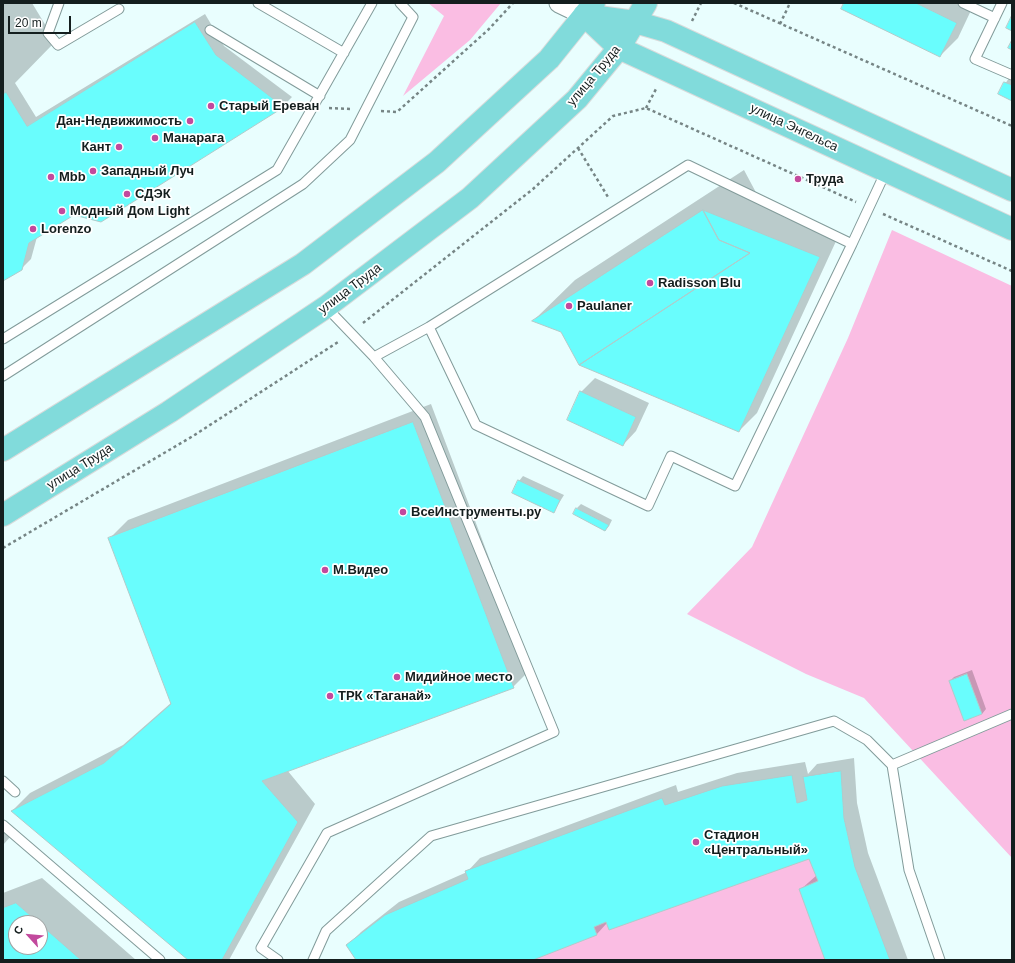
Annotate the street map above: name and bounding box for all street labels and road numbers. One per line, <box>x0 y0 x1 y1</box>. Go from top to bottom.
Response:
street label: улица Труда <box>564 42 624 110</box>
street label: улица Энгельса <box>748 101 840 155</box>
street label: улица Труда <box>316 260 384 318</box>
street label: улица Труда <box>44 441 116 493</box>

